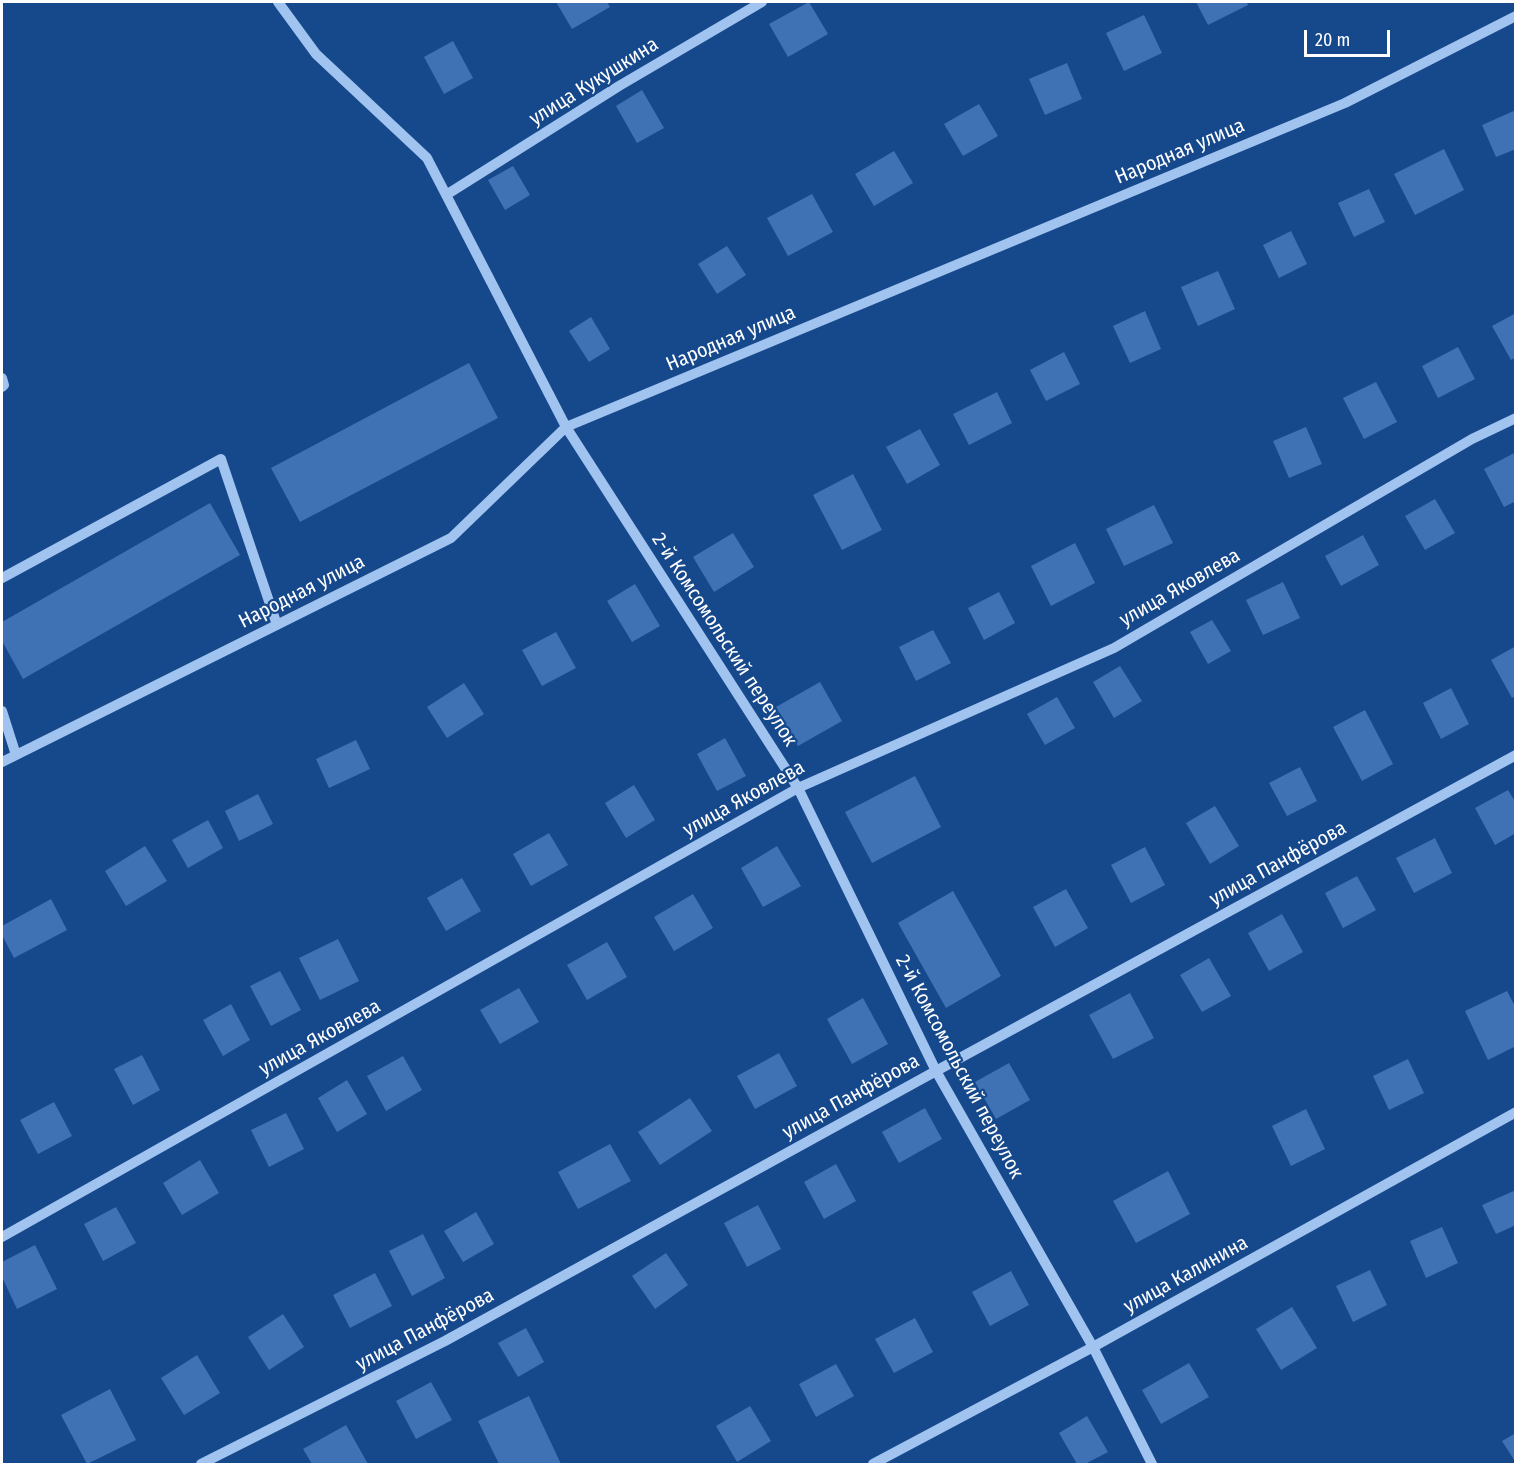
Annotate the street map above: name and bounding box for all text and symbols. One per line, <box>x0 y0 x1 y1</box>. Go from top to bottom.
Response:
scale bar <box>1307 18 1392 56</box>
text: 20 m <box>1315 29 1350 51</box>
street label: улица Кукушкина <box>525 33 663 131</box>
street label: Народная улица <box>1112 114 1248 190</box>
street label: Народная улица <box>663 301 799 377</box>
street label: 2-й Комсомольский переулок <box>646 529 802 751</box>
street label: улица Яковлева <box>1115 544 1245 632</box>
street label: Народная улица <box>235 550 369 634</box>
street label: улица Яковлева <box>679 756 809 842</box>
street label: улица Панфёрова <box>1205 816 1351 912</box>
street label: 2-й Комсомольский переулок <box>890 951 1028 1183</box>
street label: улица Яковлева <box>255 995 385 1081</box>
street label: улица Панфёрова <box>778 1049 924 1145</box>
street label: улица Калинина <box>1120 1231 1252 1319</box>
street label: улица Панфёрова <box>352 1284 498 1376</box>

